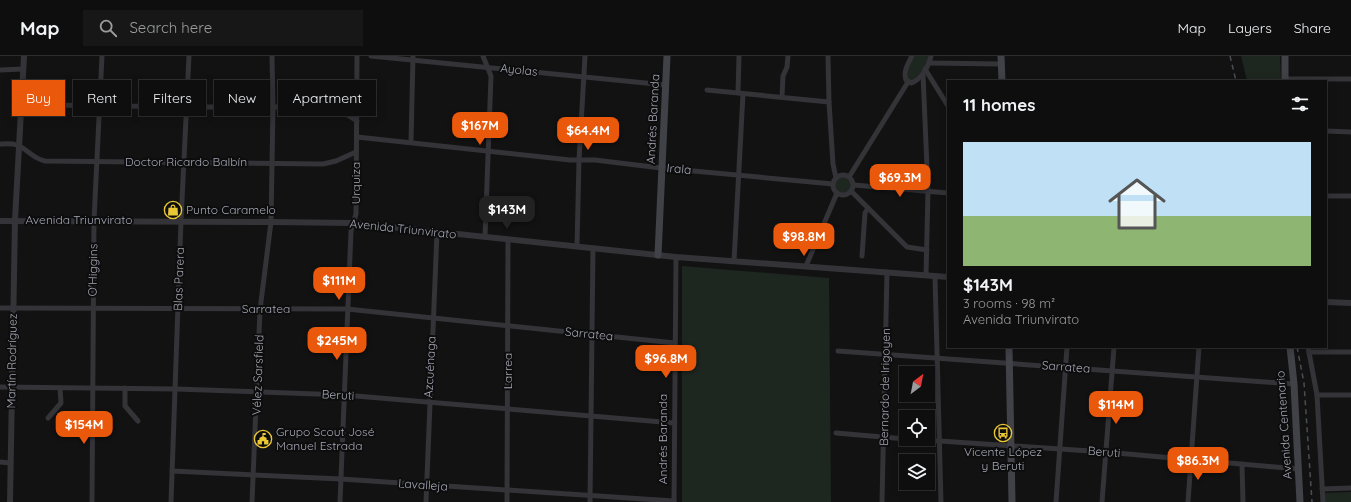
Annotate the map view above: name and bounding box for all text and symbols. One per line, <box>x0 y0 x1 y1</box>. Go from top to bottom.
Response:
search box <box>83 10 363 46</box>
text: Map <box>20 16 59 40</box>
icon: search <box>97 17 119 39</box>
text: Search here <box>129 18 212 37</box>
text: Map <box>1177 19 1206 37</box>
text: Layers <box>1228 19 1272 37</box>
text: Share <box>1294 19 1331 37</box>
street label: Ayolas <box>500 60 539 79</box>
street label: Andrés Baranda <box>643 73 662 164</box>
chip: Buy <box>12 80 65 116</box>
chip: Rent <box>73 80 131 116</box>
chip: Filters <box>139 80 206 116</box>
chip: New <box>214 80 270 116</box>
chip: Apartment <box>278 80 376 116</box>
icon: filters <box>1289 93 1311 115</box>
text: 11 homes <box>963 94 1035 115</box>
pin: $167M <box>452 112 508 146</box>
text: $167M <box>461 117 499 133</box>
pin: $64.4M <box>555 117 621 151</box>
text: $64.4M <box>566 122 610 138</box>
street label: Doctor Ricardo Balbín <box>125 154 247 169</box>
street label: Irala <box>666 160 692 177</box>
street label: Urquiza <box>348 162 363 204</box>
pin: $69.3M <box>867 164 933 198</box>
icon: home <box>1101 168 1173 240</box>
text: $69.3M <box>879 169 921 185</box>
pin: $143M <box>479 196 535 230</box>
shop icon: Punto Caramelo <box>163 200 183 220</box>
text: $143M <box>488 201 526 217</box>
place label: Punto Caramelo <box>186 202 276 217</box>
street label: Avenida Triunvirato <box>25 212 133 227</box>
street label: Avenida Triunvirato <box>349 215 457 242</box>
pin: $98.8M <box>771 223 837 257</box>
text: $98.8M <box>782 228 826 244</box>
street label: O'Higgins <box>85 243 100 297</box>
street label: Blas Parera <box>170 247 187 311</box>
pin: $111M <box>311 267 367 301</box>
text: $111M <box>322 272 356 288</box>
text: $143M <box>963 274 1013 295</box>
text: 3 rooms · 98 m² <box>963 295 1055 311</box>
street label: Sarratea <box>242 301 290 316</box>
text: Avenida Triunvirato <box>963 311 1079 327</box>
street label: Martín Rodríguez <box>3 313 20 409</box>
street label: Sarratea <box>564 324 614 343</box>
pin: $245M <box>309 327 365 361</box>
street label: Bernardo de Irigoyen <box>876 328 893 446</box>
text: $245M <box>317 332 357 348</box>
street label: Vélez Sarsfield <box>249 334 266 416</box>
street label: Azcuénaga <box>420 336 439 398</box>
pin: $96.8M <box>633 345 699 379</box>
text: $96.8M <box>644 350 688 366</box>
street label: Larrea <box>500 353 515 389</box>
street label: Sarratea <box>1041 357 1091 376</box>
north arrow <box>899 366 935 402</box>
map controls <box>899 366 935 490</box>
street label: Avenida Centenario <box>1272 370 1295 480</box>
street label: Beruti <box>321 386 355 403</box>
pin: $114M <box>1088 391 1144 425</box>
street label: Andrés Baranda <box>655 394 670 484</box>
text: $114M <box>1098 396 1134 412</box>
button: locate <box>899 410 935 446</box>
pin: $154M <box>56 411 112 445</box>
text: $154M <box>65 416 103 432</box>
bus stop icon: Vicente López y Beruti <box>993 423 1013 443</box>
place label: Grupo Scout José Manuel Estrada <box>276 424 375 453</box>
public building icon: Grupo Scout José Manuel Estrada <box>253 429 273 449</box>
street label: Beruti <box>1087 443 1121 460</box>
place label: Vicente López y Beruti <box>964 444 1042 473</box>
pin: $86.3M <box>1165 447 1231 481</box>
text: $86.3M <box>1177 452 1219 468</box>
button: layers <box>899 454 935 490</box>
street label: Lavalleja <box>398 475 448 494</box>

